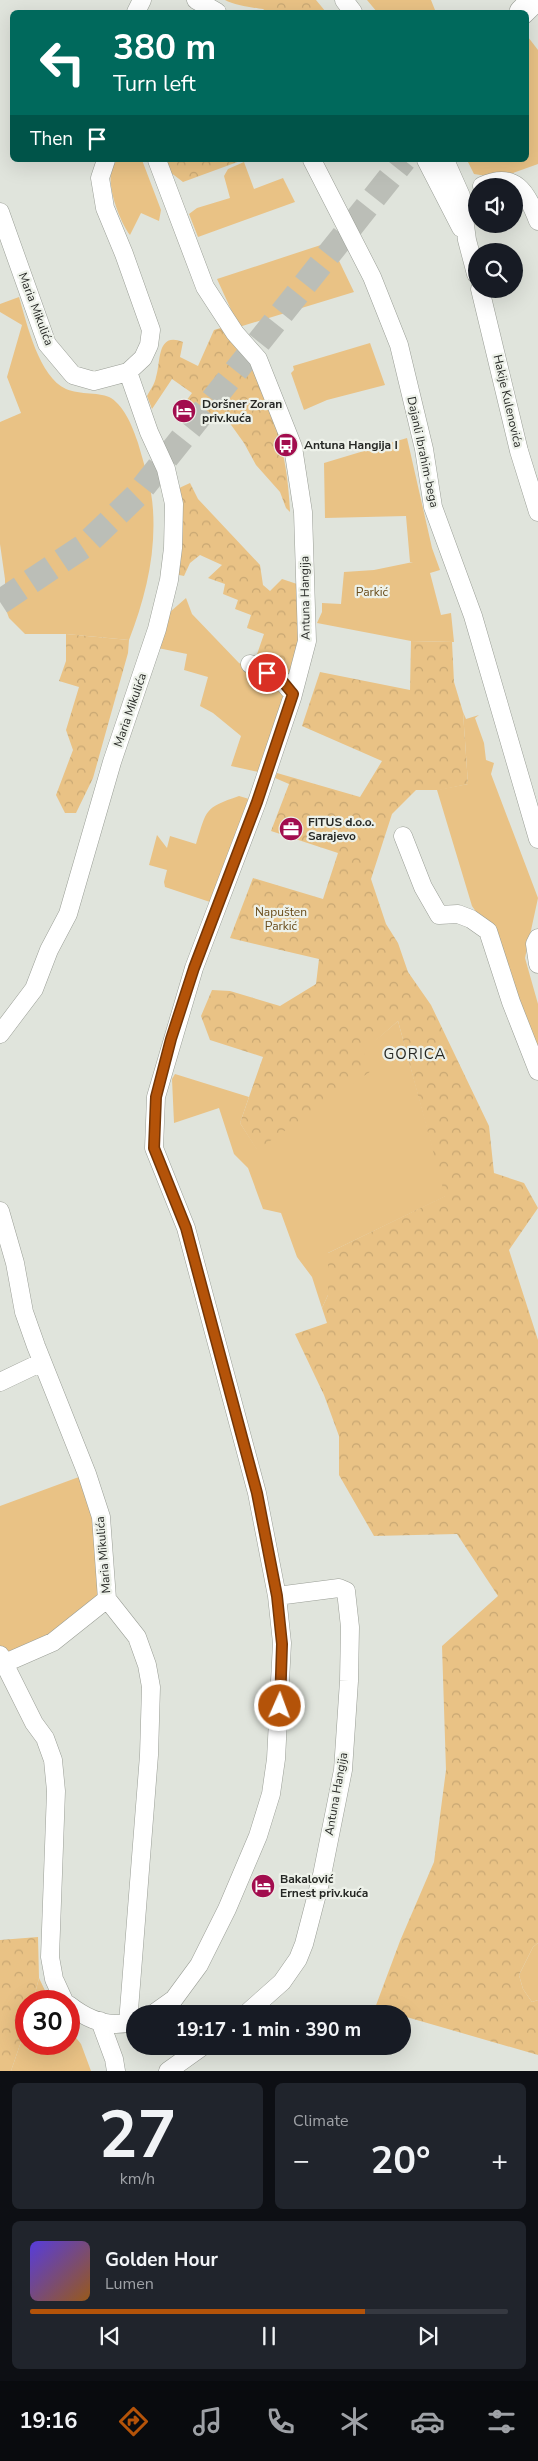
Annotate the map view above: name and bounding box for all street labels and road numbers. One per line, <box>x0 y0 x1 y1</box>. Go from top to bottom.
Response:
street label: Maria Mikulića <box>15 270 57 348</box>
street label: Hakije Kulenovića <box>490 353 526 449</box>
street label: Dajanli Ibrahim-bega <box>403 395 443 509</box>
street label: Antuna Hangija <box>296 556 314 640</box>
street label: Maria Mikulića <box>110 671 150 749</box>
street label: Maria Mikulića <box>92 1516 114 1594</box>
street label: Antuna Hangija <box>321 1751 351 1837</box>

